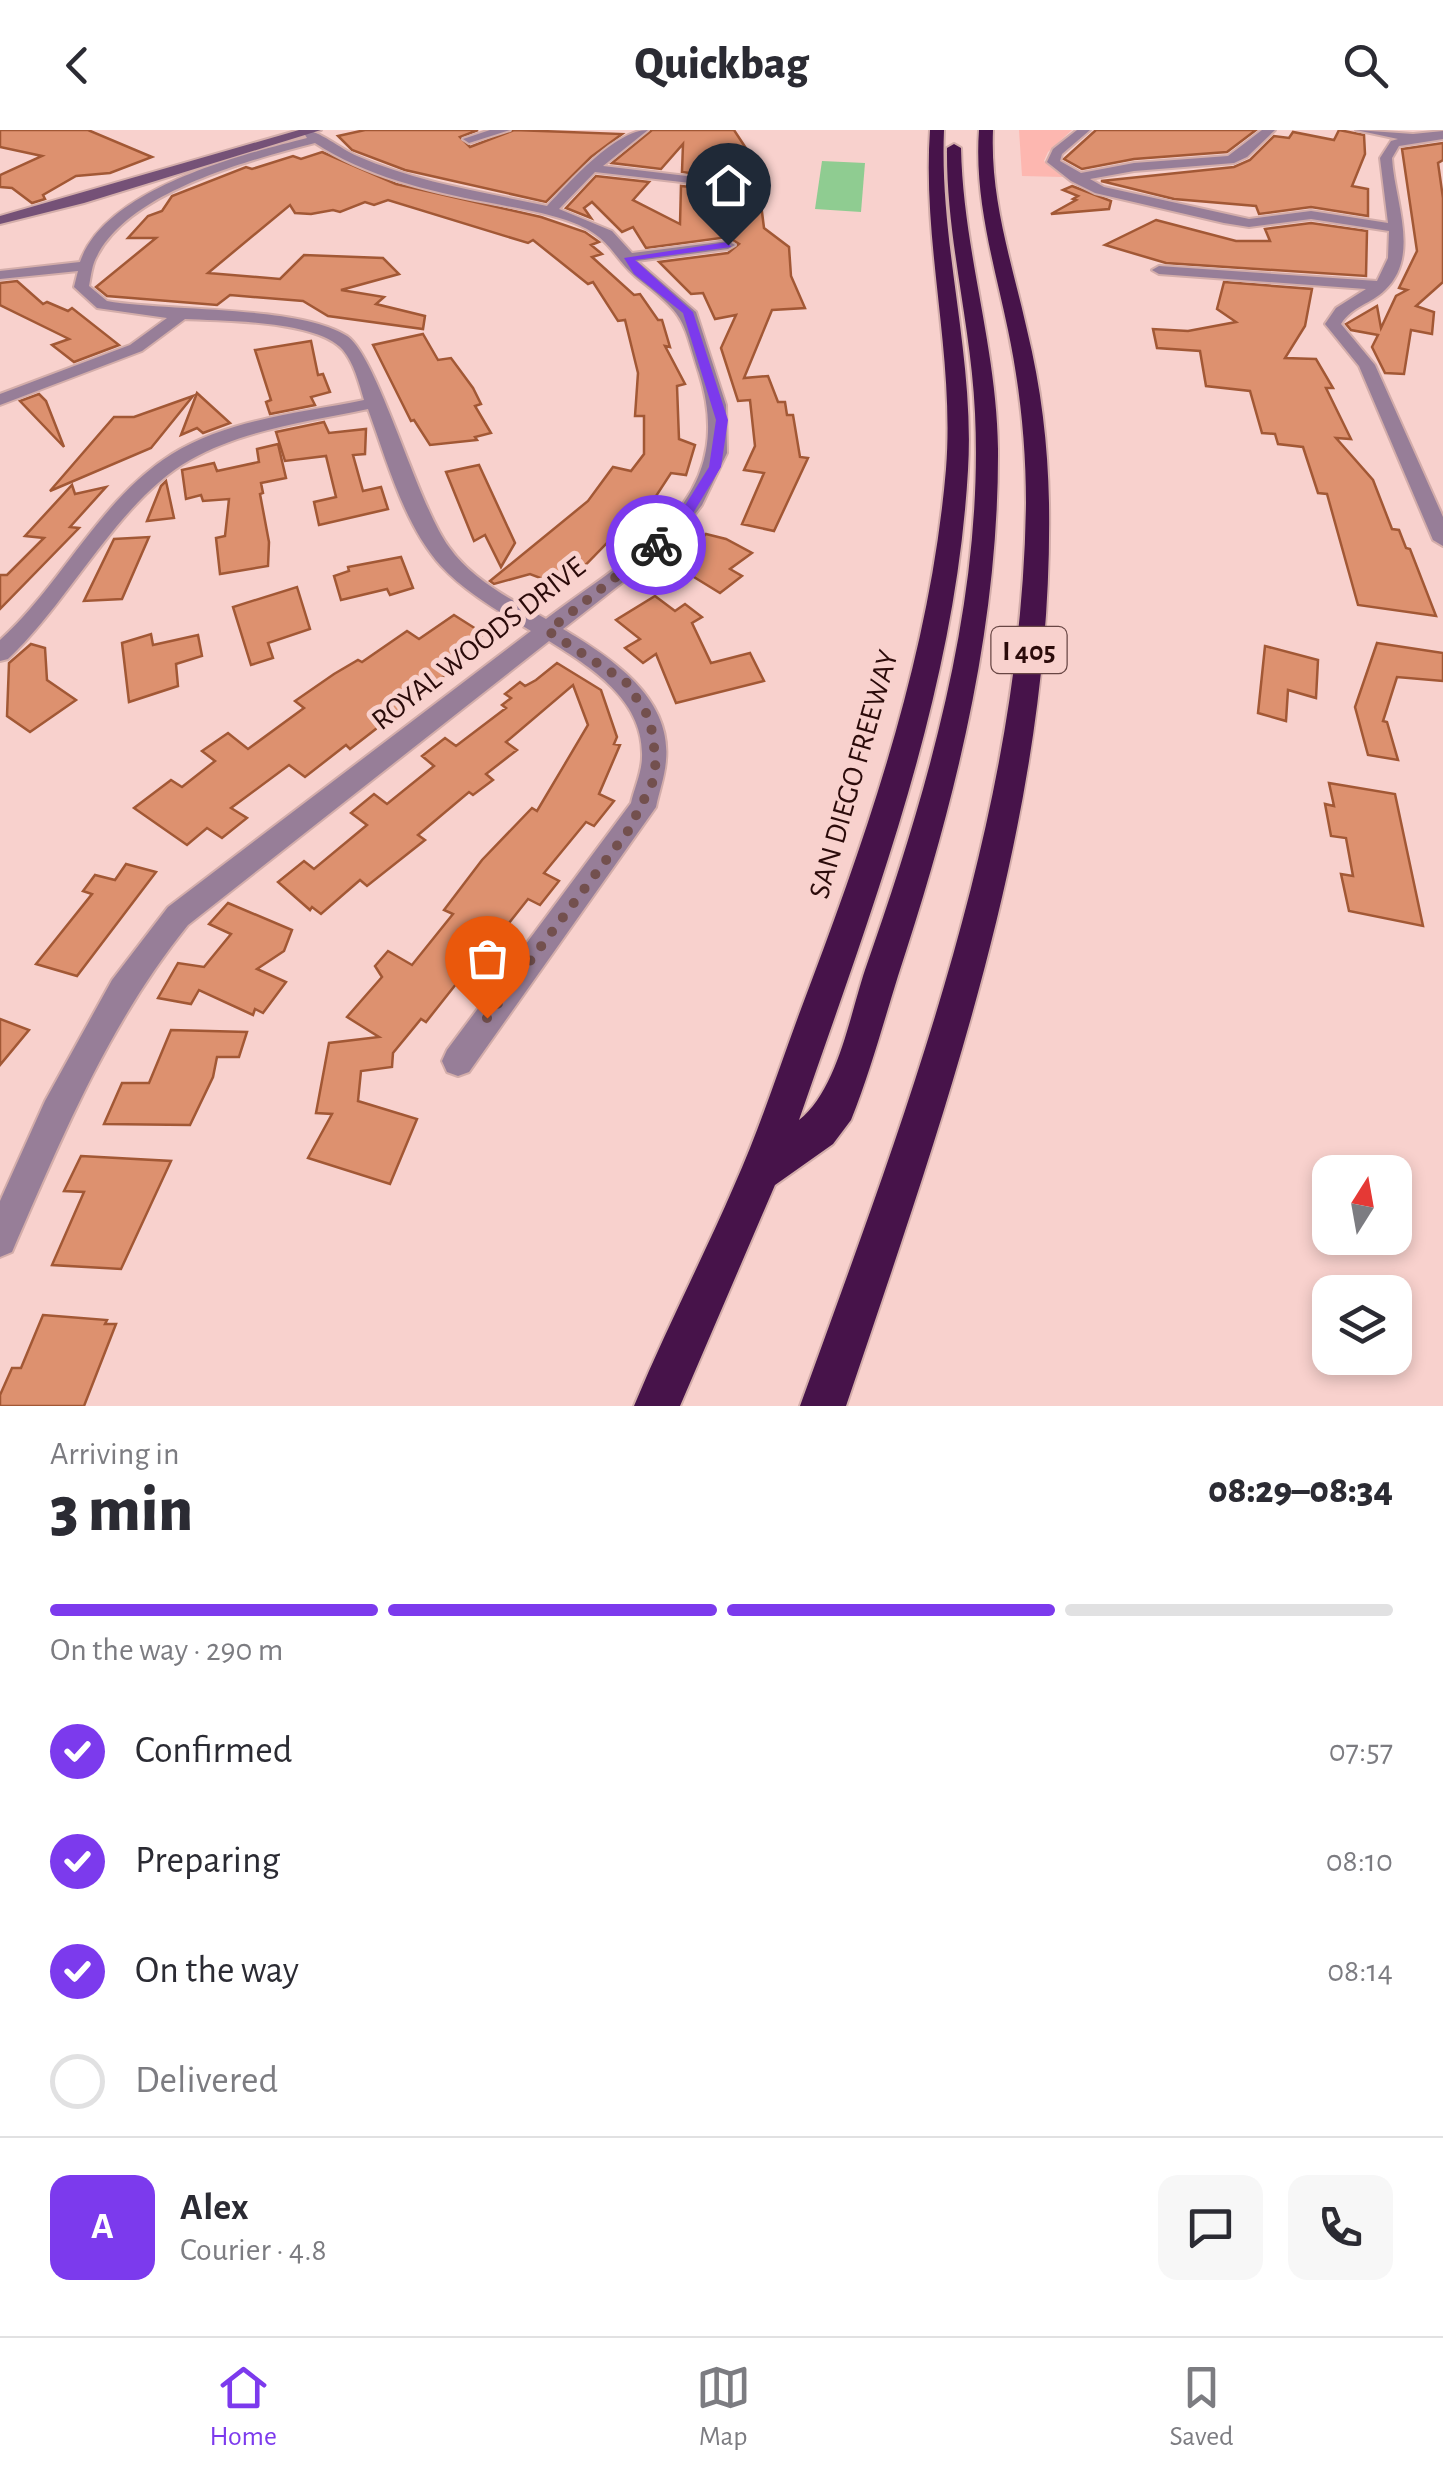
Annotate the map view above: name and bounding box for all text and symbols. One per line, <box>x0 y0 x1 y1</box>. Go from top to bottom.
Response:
icon: back <box>50 38 105 93</box>
icon: search <box>1338 38 1393 93</box>
text: Quickbag <box>634 42 809 87</box>
pin <box>686 143 771 246</box>
icon: home <box>701 158 756 213</box>
courier <box>606 495 706 595</box>
icon: bike <box>629 518 684 573</box>
street label: ROYAL WOODS DRIVE <box>366 552 591 736</box>
road number: I 405 <box>992 627 1066 673</box>
street label: SAN DIEGO FREEWAY <box>804 647 904 902</box>
pin <box>445 916 530 1019</box>
icon: bag <box>460 931 515 986</box>
north arrow <box>1312 1155 1412 1255</box>
map controls <box>1312 1155 1412 1375</box>
button: layers <box>1312 1275 1412 1375</box>
text: Arriving in <box>50 1438 179 1470</box>
text: 08:29–08:34 <box>1208 1472 1393 1510</box>
text: 3 min <box>50 1478 193 1543</box>
text: On the way · 290 m <box>50 1634 283 1666</box>
icon: check <box>50 1724 105 1779</box>
text: Confirmed <box>135 1732 292 1770</box>
text: 07:57 <box>1329 1735 1393 1767</box>
icon: check <box>50 1834 105 1889</box>
text: Preparing <box>135 1842 280 1880</box>
text: 08:10 <box>1326 1845 1393 1877</box>
icon: check <box>50 1944 105 1999</box>
text: On the way <box>135 1952 299 1990</box>
text: 08:14 <box>1327 1955 1393 1987</box>
text: Delivered <box>135 2062 278 2100</box>
button: chat <box>1158 2175 1263 2280</box>
button: phone <box>1288 2175 1393 2280</box>
text: Alex <box>180 2189 249 2227</box>
text: A <box>91 2208 114 2246</box>
text: Courier · 4.8 <box>180 2234 327 2266</box>
tab: Home <box>209 2360 277 2454</box>
tab: Map <box>696 2360 751 2454</box>
tab: Saved <box>1169 2360 1234 2454</box>

